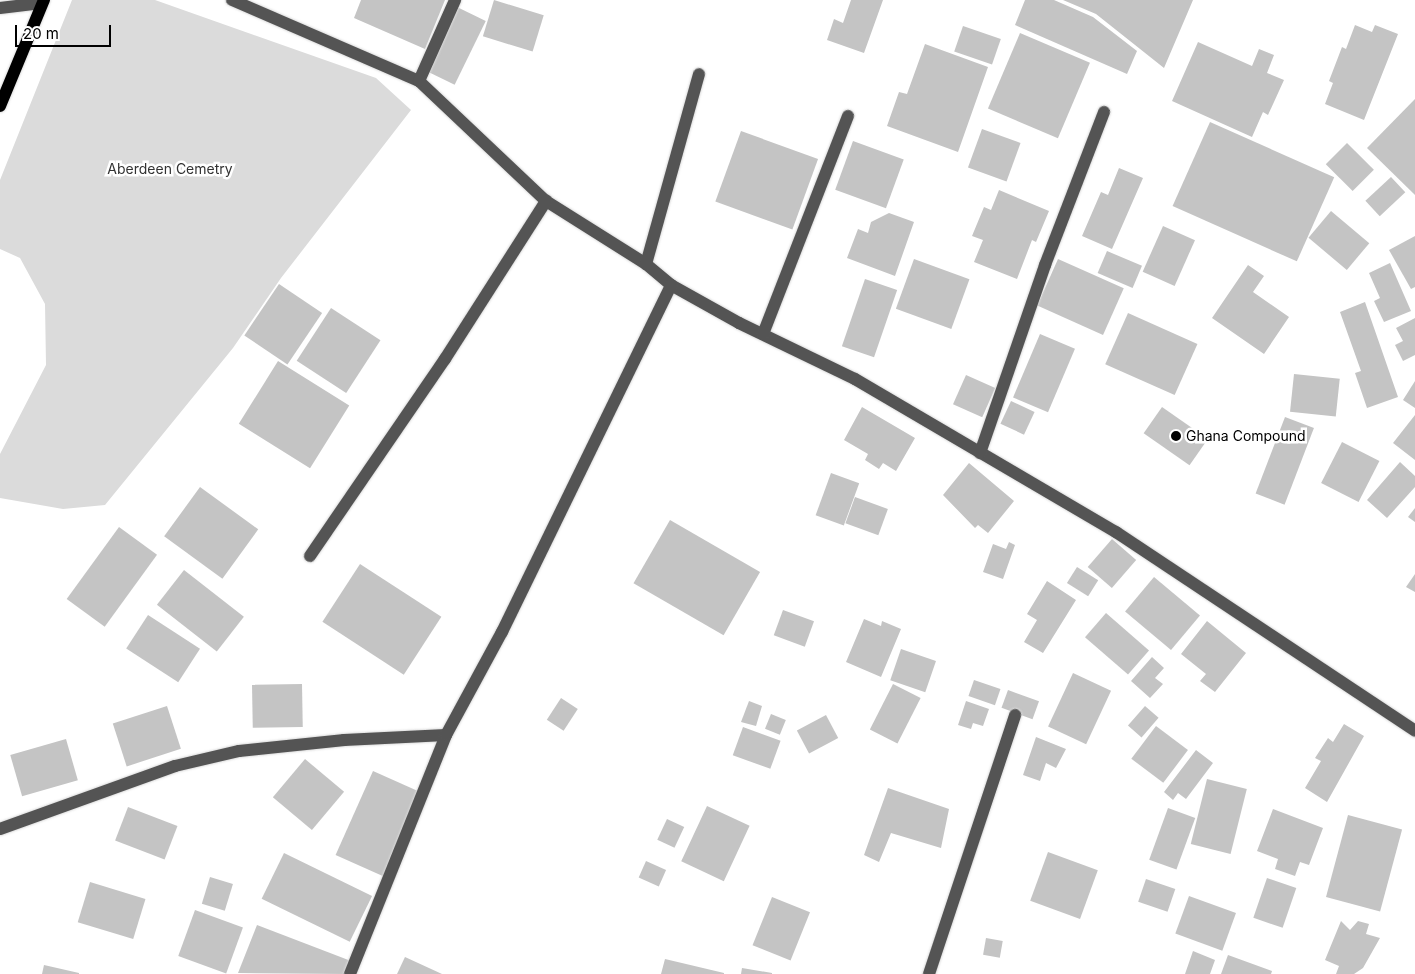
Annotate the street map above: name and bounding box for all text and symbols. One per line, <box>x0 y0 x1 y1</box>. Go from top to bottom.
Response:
scale bar <box>18 15 114 47</box>
text: 20 m <box>23 24 59 43</box>
park label: Aberdeen Cemetry <box>107 161 233 177</box>
place label: Ghana Compound <box>1186 428 1306 444</box>
marker: Ghana Compound <box>1170 430 1182 442</box>

